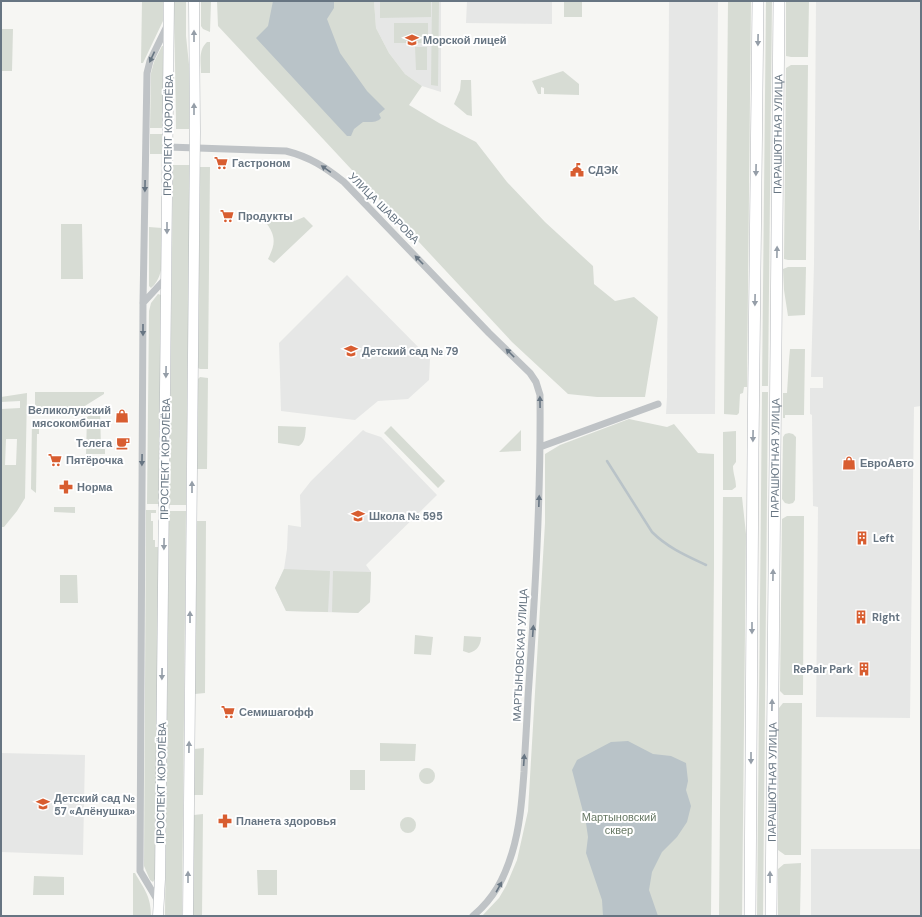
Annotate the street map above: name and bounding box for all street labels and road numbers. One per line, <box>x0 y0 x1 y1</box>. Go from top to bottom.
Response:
street label: ПРОСПЕКТ КОРОЛЁВА <box>160 73 176 196</box>
street label: ПАРАШЮТНАЯ УЛИЦА <box>770 73 785 194</box>
street label: УЛИЦА ШАВРОВА <box>346 170 423 247</box>
street label: ПРОСПЕКТ КОРОЛЁВА <box>157 397 173 520</box>
street label: ПАРАШЮТНАЯ УЛИЦА <box>767 397 783 518</box>
street label: МАРТЫНОВСКАЯ УЛИЦА <box>510 588 531 722</box>
street label: ПРОСПЕКТ КОРОЛЁВА <box>153 721 169 844</box>
street label: ПАРАШЮТНАЯ УЛИЦА <box>765 721 780 842</box>

